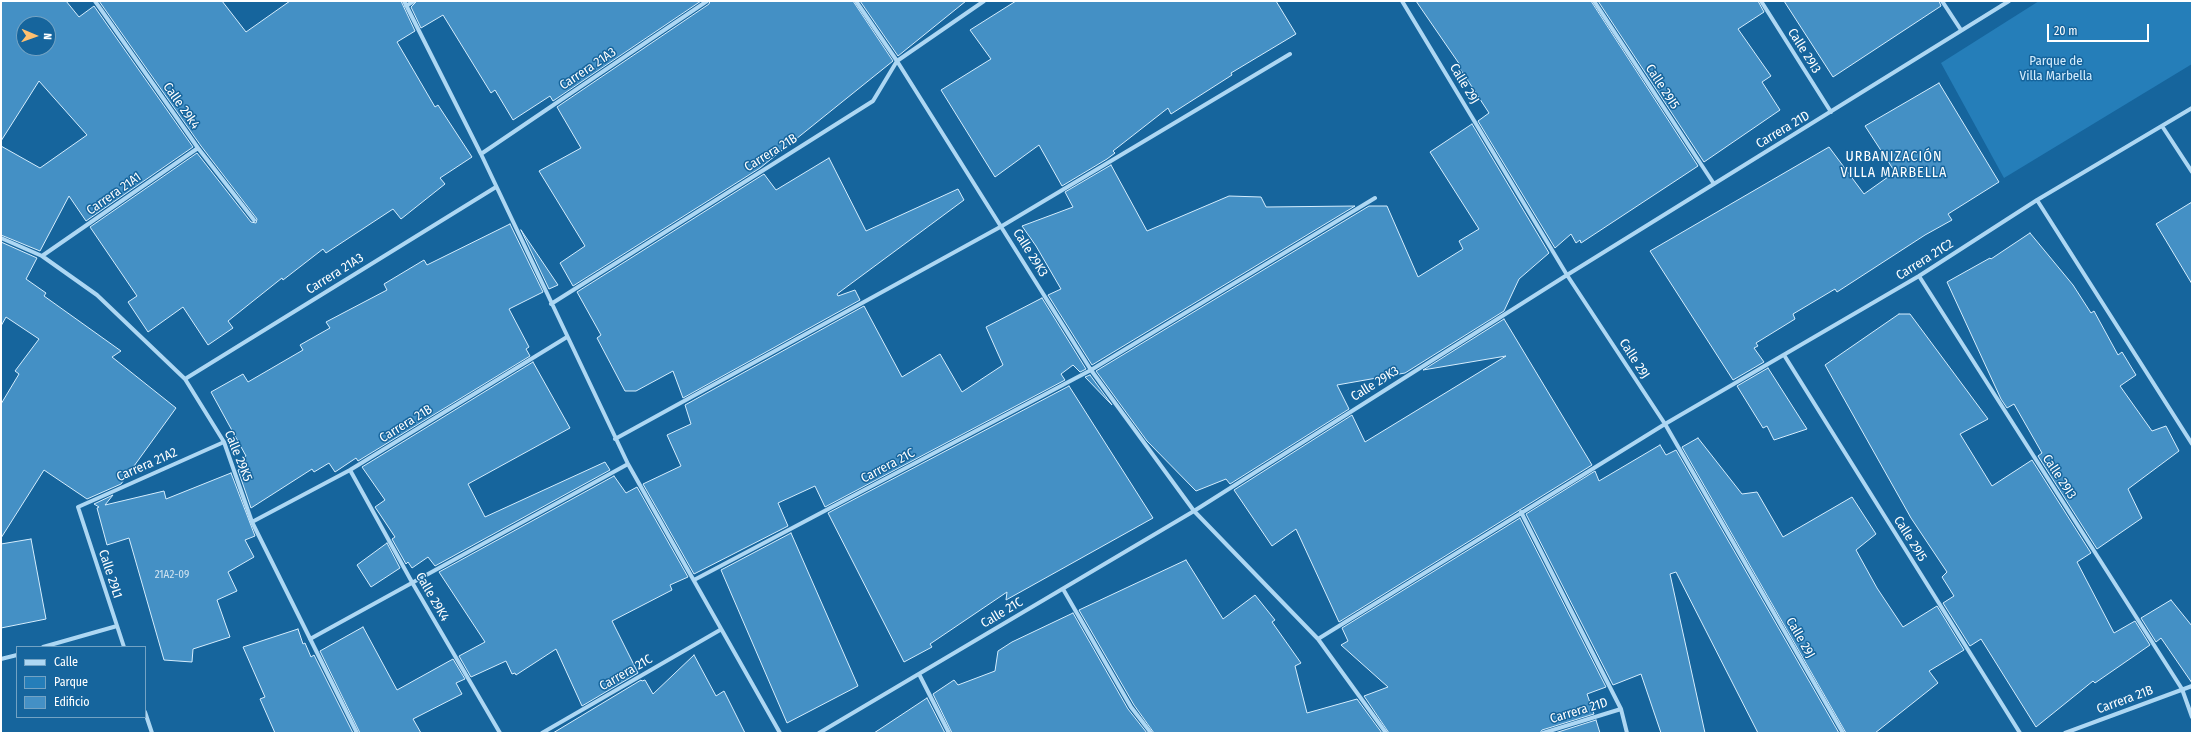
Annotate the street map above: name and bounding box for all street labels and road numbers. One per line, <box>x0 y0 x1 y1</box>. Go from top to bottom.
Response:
street label: Calle 29I3 <box>1784 26 1824 76</box>
street label: Carrera 21A3 <box>557 44 619 94</box>
street label: Calle 29J <box>1446 61 1482 107</box>
street label: Calle 29I5 <box>1642 62 1682 112</box>
street label: Calle 29k4 <box>159 80 203 132</box>
street label: Carrera 21D <box>1753 108 1813 152</box>
street label: Carrera 21B <box>742 131 800 175</box>
street label: Carrera 21A1 <box>84 169 144 219</box>
street label: Calle 29K3 <box>1009 226 1051 280</box>
street label: Carrera 21C2 <box>1894 236 1956 284</box>
street label: Carrera 21A3 <box>303 250 367 298</box>
street label: Calle 29J <box>1615 336 1653 382</box>
street label: Calle 29K3 <box>1348 363 1402 405</box>
street label: Carrera 21B <box>377 402 435 446</box>
street label: Calle 29K5 <box>221 428 255 484</box>
street label: Carrera 21A2 <box>114 445 180 485</box>
street label: Carrera 21C <box>858 445 918 487</box>
street label: Calle 29I3 <box>2039 452 2079 502</box>
street label: Calle 29I5 <box>1890 514 1930 564</box>
street label: Calle 29L1 <box>95 548 125 600</box>
street label: Calle 29K4 <box>412 570 452 624</box>
street label: Calle 21C <box>978 594 1026 632</box>
street label: Calle 29J <box>1782 615 1818 661</box>
street label: Carrera 21C <box>597 652 655 694</box>
street label: Carrera 21B <box>2095 683 2155 717</box>
street label: Carrera 21D <box>1548 695 1610 727</box>

